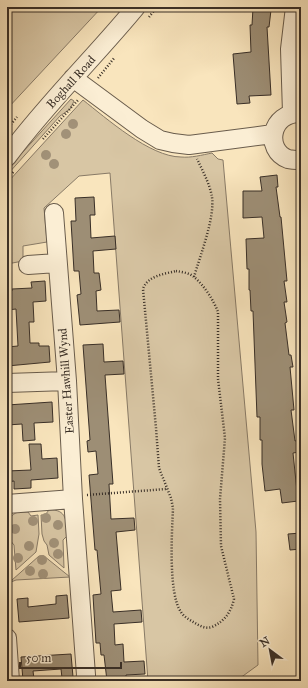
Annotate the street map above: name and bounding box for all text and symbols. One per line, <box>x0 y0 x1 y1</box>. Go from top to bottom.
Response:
street label: Boghall Road <box>44 53 99 112</box>
street label: Easter Hawhill Wynd <box>55 328 77 434</box>
north arrow <box>250 630 290 670</box>
text: N <box>258 634 273 650</box>
scale bar <box>20 644 121 670</box>
text: 50 m <box>26 651 51 665</box>

